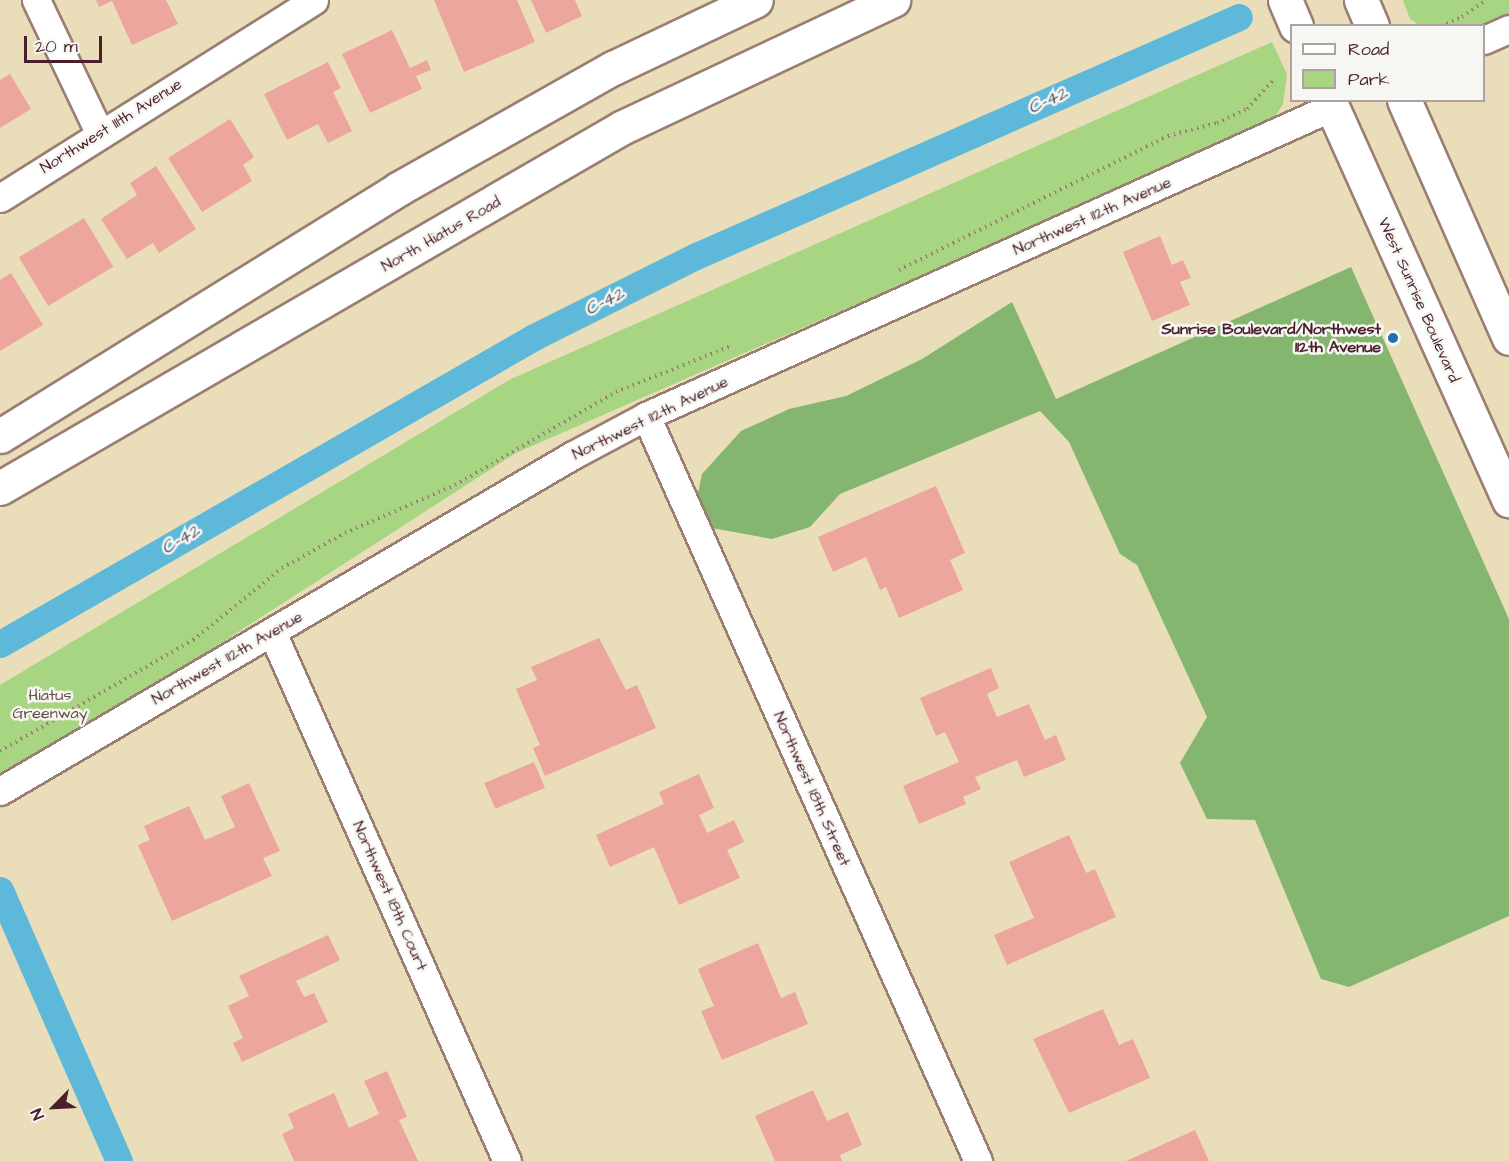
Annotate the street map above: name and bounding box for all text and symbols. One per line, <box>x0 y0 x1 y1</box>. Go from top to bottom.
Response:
scale bar <box>27 24 105 62</box>
legend <box>1290 24 1485 102</box>
text: 20 m <box>35 34 78 59</box>
text: Road <box>1348 37 1389 62</box>
text: Park <box>1348 67 1390 92</box>
street label: Northwest 111th Avenue <box>37 74 185 178</box>
water label: C-42 <box>1025 83 1071 119</box>
street label: Northwest 112th Avenue <box>1010 172 1174 260</box>
street label: North Hiatus Road <box>378 192 504 276</box>
street label: West Sunrise Boulevard <box>1374 215 1464 385</box>
water label: C-42 <box>582 283 628 321</box>
place label: Sunrise Boulevard/Northwest 112th Avenue <box>1161 319 1381 357</box>
marker: Sunrise Boulevard/Northwest 112th Avenue <box>1386 331 1400 345</box>
street label: Northwest 112th Avenue <box>569 372 731 464</box>
water label: C-42 <box>158 520 204 560</box>
street label: Northwest 112th Avenue <box>148 607 306 709</box>
park label: Hiatus Greenway <box>12 685 88 723</box>
street label: Northwest 18th Street <box>769 709 855 869</box>
street label: Northwest 18th Court <box>348 818 432 974</box>
north arrow <box>24 1077 84 1137</box>
text: N <box>25 1105 50 1123</box>

